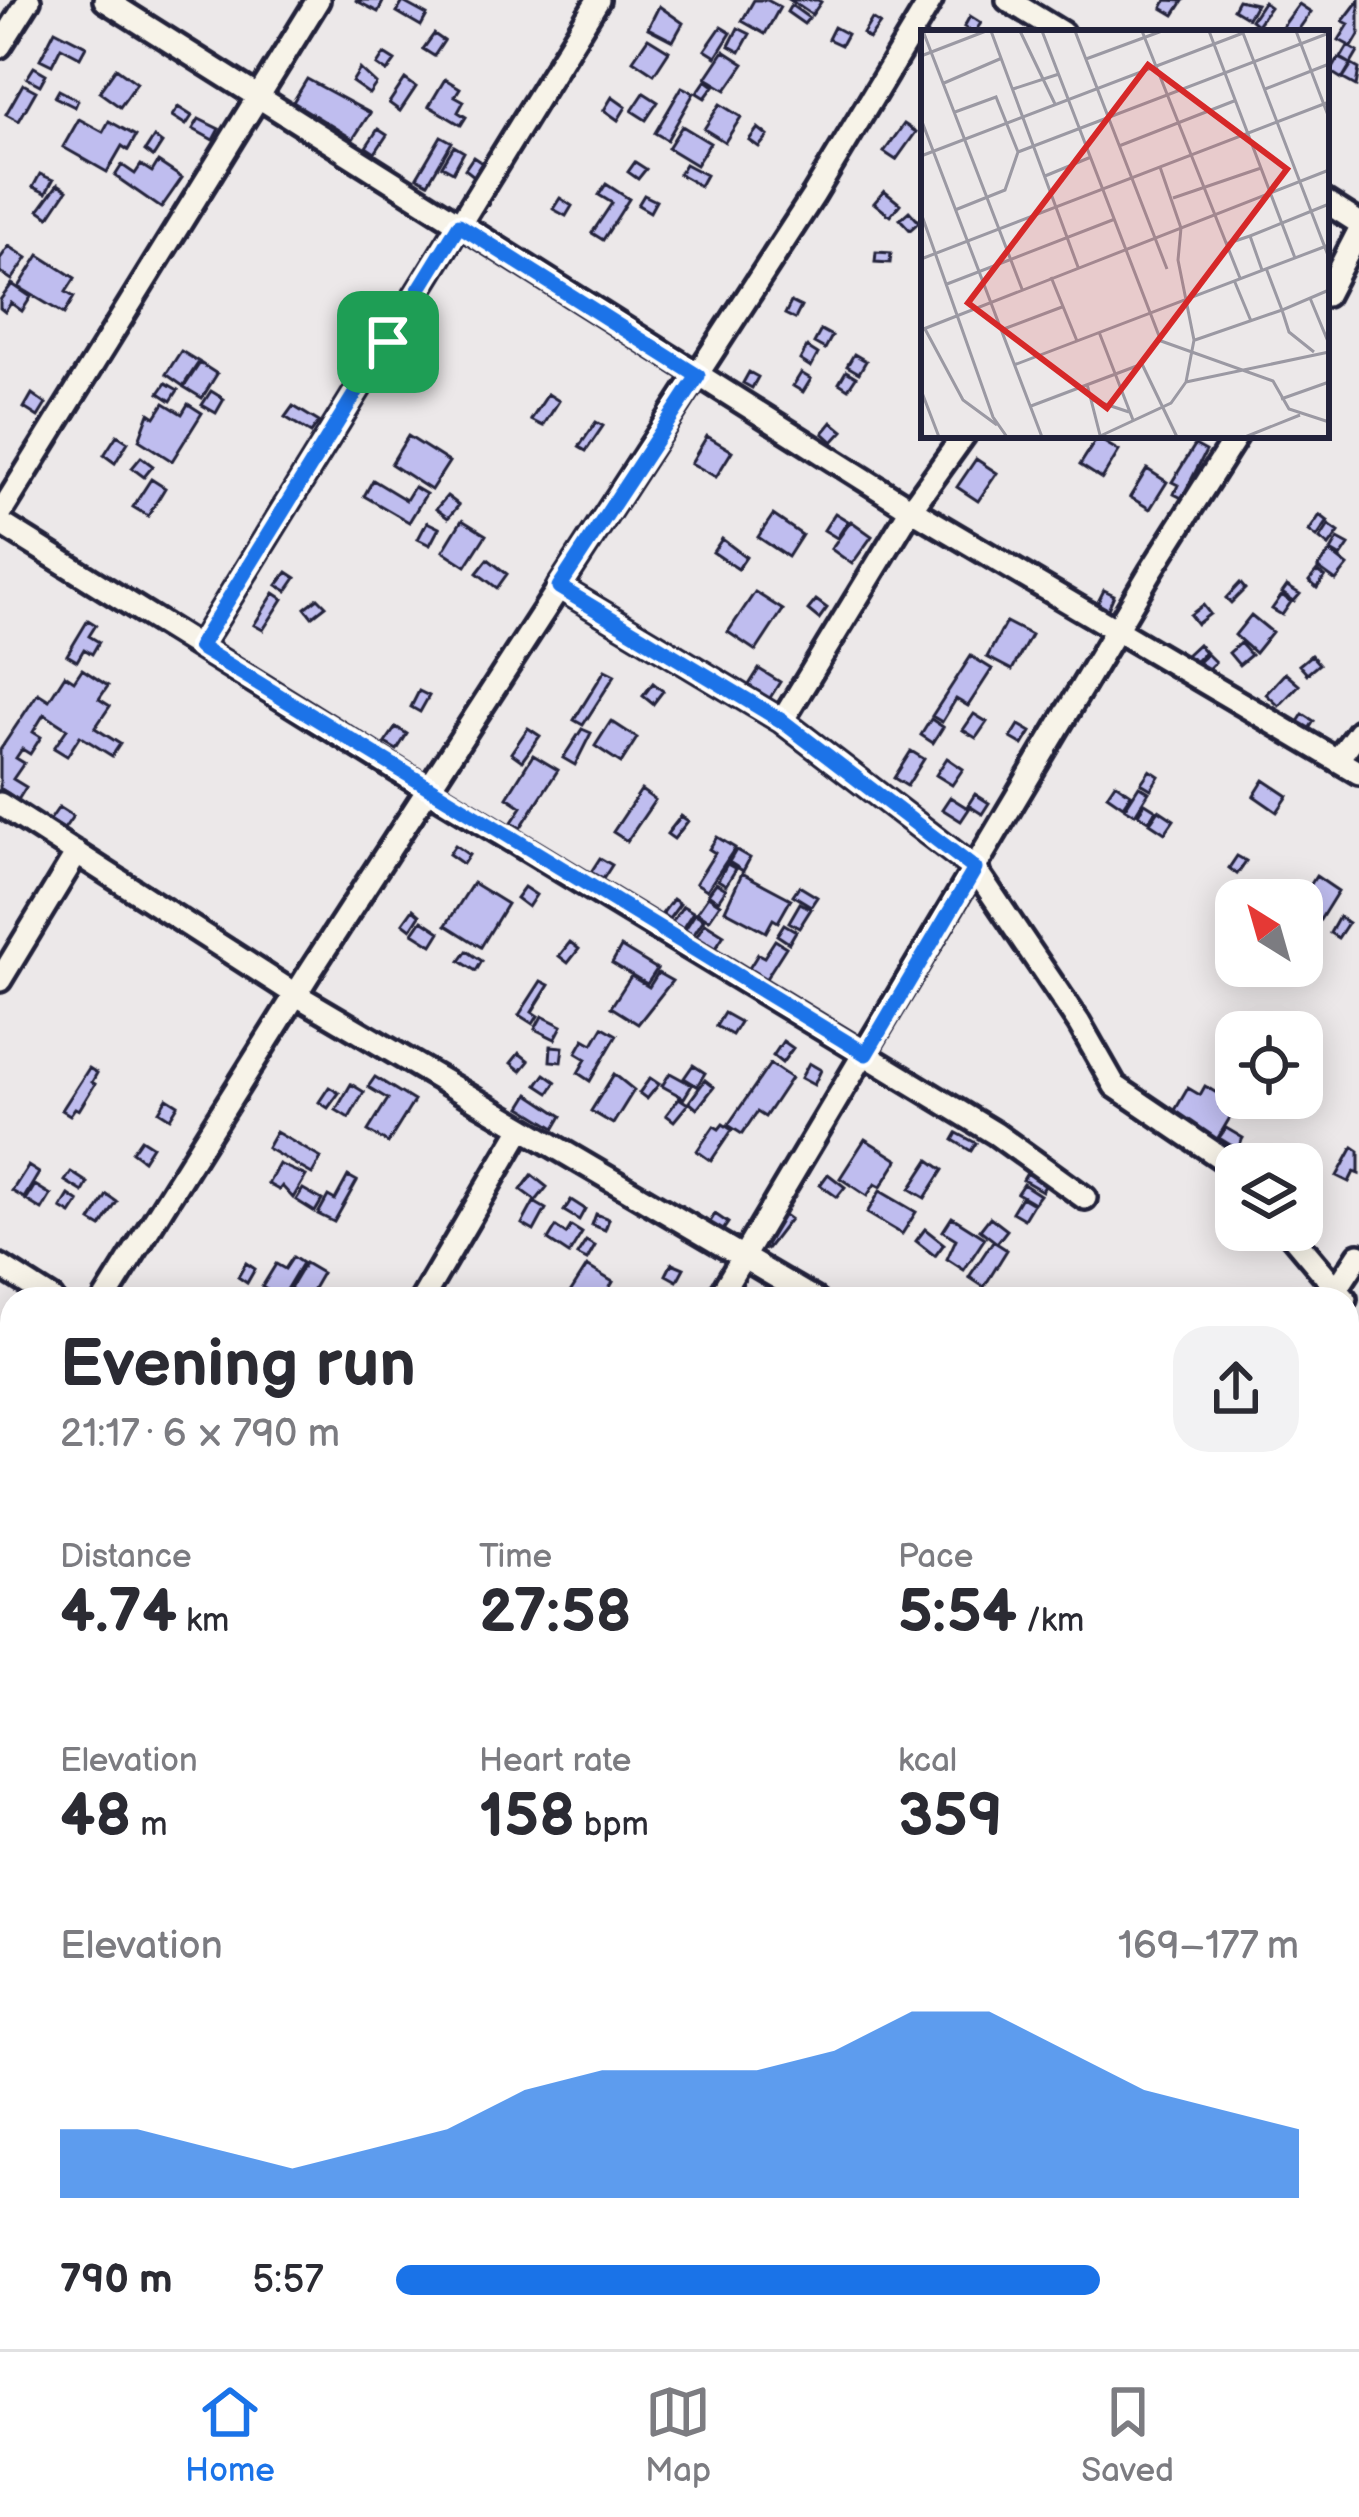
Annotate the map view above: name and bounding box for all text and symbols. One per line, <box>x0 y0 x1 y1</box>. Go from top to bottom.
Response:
inset map <box>921 30 1329 438</box>
pin <box>337 291 439 393</box>
icon: arrive <box>355 309 421 375</box>
north arrow <box>1215 879 1323 987</box>
map controls <box>1215 879 1323 1251</box>
button: locate <box>1215 1011 1323 1119</box>
button: layers <box>1215 1143 1323 1251</box>
text: Evening run <box>60 1326 416 1405</box>
button: share <box>1173 1326 1299 1452</box>
text: 21:17 · 6 × 790 m <box>60 1411 340 1458</box>
text: Distance <box>60 1537 192 1577</box>
text: Time <box>479 1537 552 1577</box>
text: Pace <box>898 1537 973 1577</box>
text: 4.74 <box>60 1577 177 1649</box>
text: 27:58 <box>479 1577 632 1649</box>
text: 5:54 <box>898 1577 1017 1649</box>
text: km <box>177 1601 229 1641</box>
text: /km <box>1017 1601 1084 1641</box>
text: Elevation <box>60 1741 198 1781</box>
text: Heart rate <box>479 1741 631 1781</box>
text: kcal <box>898 1741 957 1781</box>
text: 48 <box>60 1781 131 1853</box>
text: 158 <box>479 1781 575 1853</box>
text: 359 <box>898 1781 1003 1853</box>
text: m <box>131 1805 168 1845</box>
text: bpm <box>575 1805 649 1845</box>
text: Elevation <box>60 1923 223 1970</box>
text: 169–177 m <box>1118 1923 1299 1970</box>
text: 790 m <box>60 2257 172 2304</box>
text: 5:57 <box>252 2257 324 2304</box>
tab: Home <box>185 2379 275 2491</box>
tab: Map <box>645 2379 711 2491</box>
tab: Saved <box>1081 2379 1174 2491</box>

